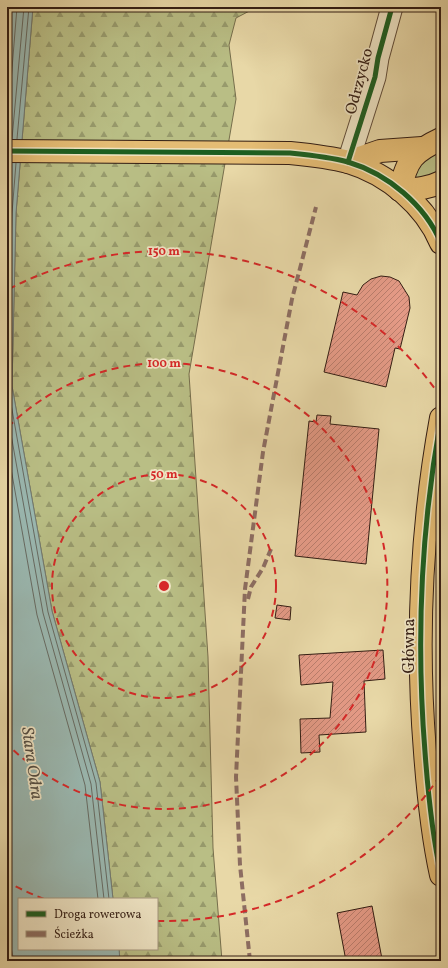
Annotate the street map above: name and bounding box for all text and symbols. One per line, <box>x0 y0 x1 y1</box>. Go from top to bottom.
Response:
street label: Odrzycko <box>341 46 379 117</box>
text: 150 m <box>148 244 180 260</box>
text: 100 m <box>147 356 181 372</box>
text: 50 m <box>150 467 178 483</box>
centre of rings <box>157 579 171 593</box>
street label: Główna <box>399 619 421 673</box>
water label: Stara Odra <box>15 725 48 801</box>
legend <box>18 898 158 950</box>
text: Droga rowerowa <box>54 907 141 923</box>
text: Ścieżka <box>54 926 94 943</box>

